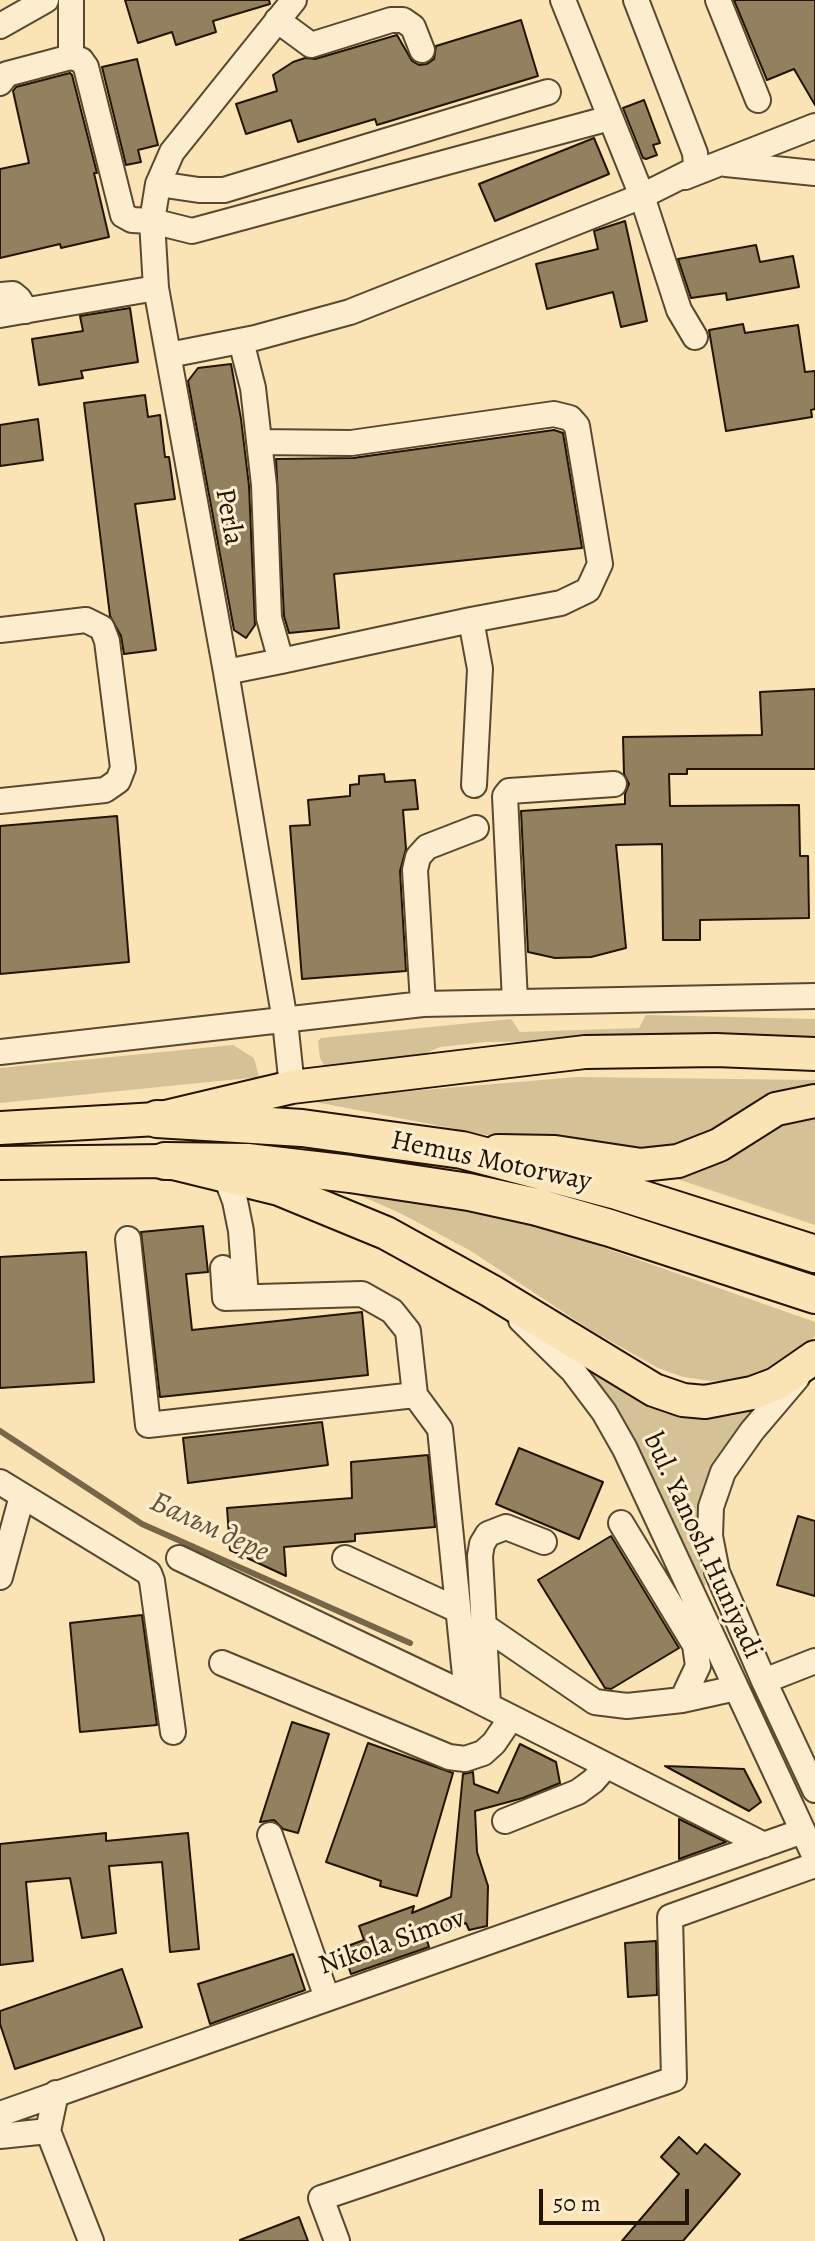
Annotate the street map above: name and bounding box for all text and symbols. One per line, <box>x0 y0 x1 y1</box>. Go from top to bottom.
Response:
street label: Perla <box>206 486 250 548</box>
street label: Hemus Motorway <box>388 1124 594 1200</box>
street label: bul. Yanosh Huniyadi <box>635 1428 769 1664</box>
water label: Балъм дере <box>144 1485 274 1571</box>
street label: Nikola Simov <box>315 1902 469 1984</box>
scale bar <box>543 2173 693 2223</box>
text: 50 m <box>553 2187 601 2219</box>

